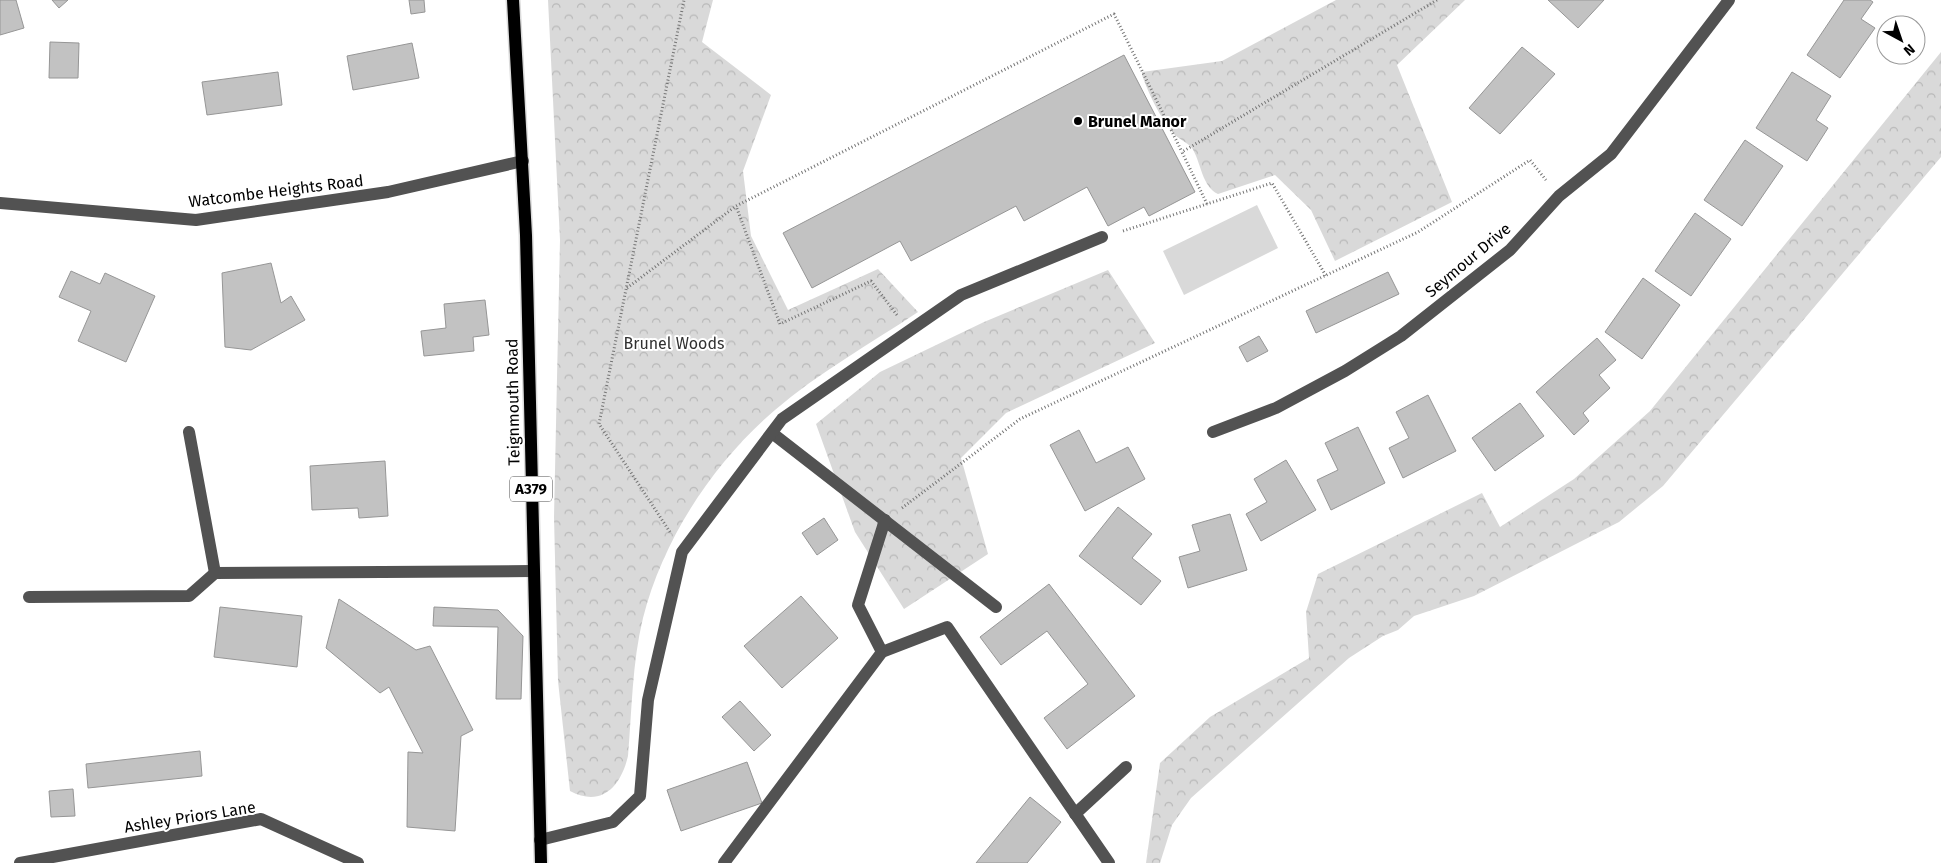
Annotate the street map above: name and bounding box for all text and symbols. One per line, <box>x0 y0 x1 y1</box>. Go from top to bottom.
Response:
north arrow <box>1876 15 1926 65</box>
text: N <box>1900 40 1918 59</box>
place label: Brunel Manor <box>1088 112 1187 131</box>
marker: Brunel Manor <box>1072 115 1084 127</box>
street label: Watcombe Heights Road <box>187 171 365 211</box>
street label: Seymour Drive <box>1421 219 1515 301</box>
park label: Brunel Woods <box>623 334 725 353</box>
street label: Teignmouth Road <box>502 338 524 466</box>
road number: A379 <box>510 476 552 502</box>
street label: Ashley Priors Lane <box>123 797 257 837</box>

